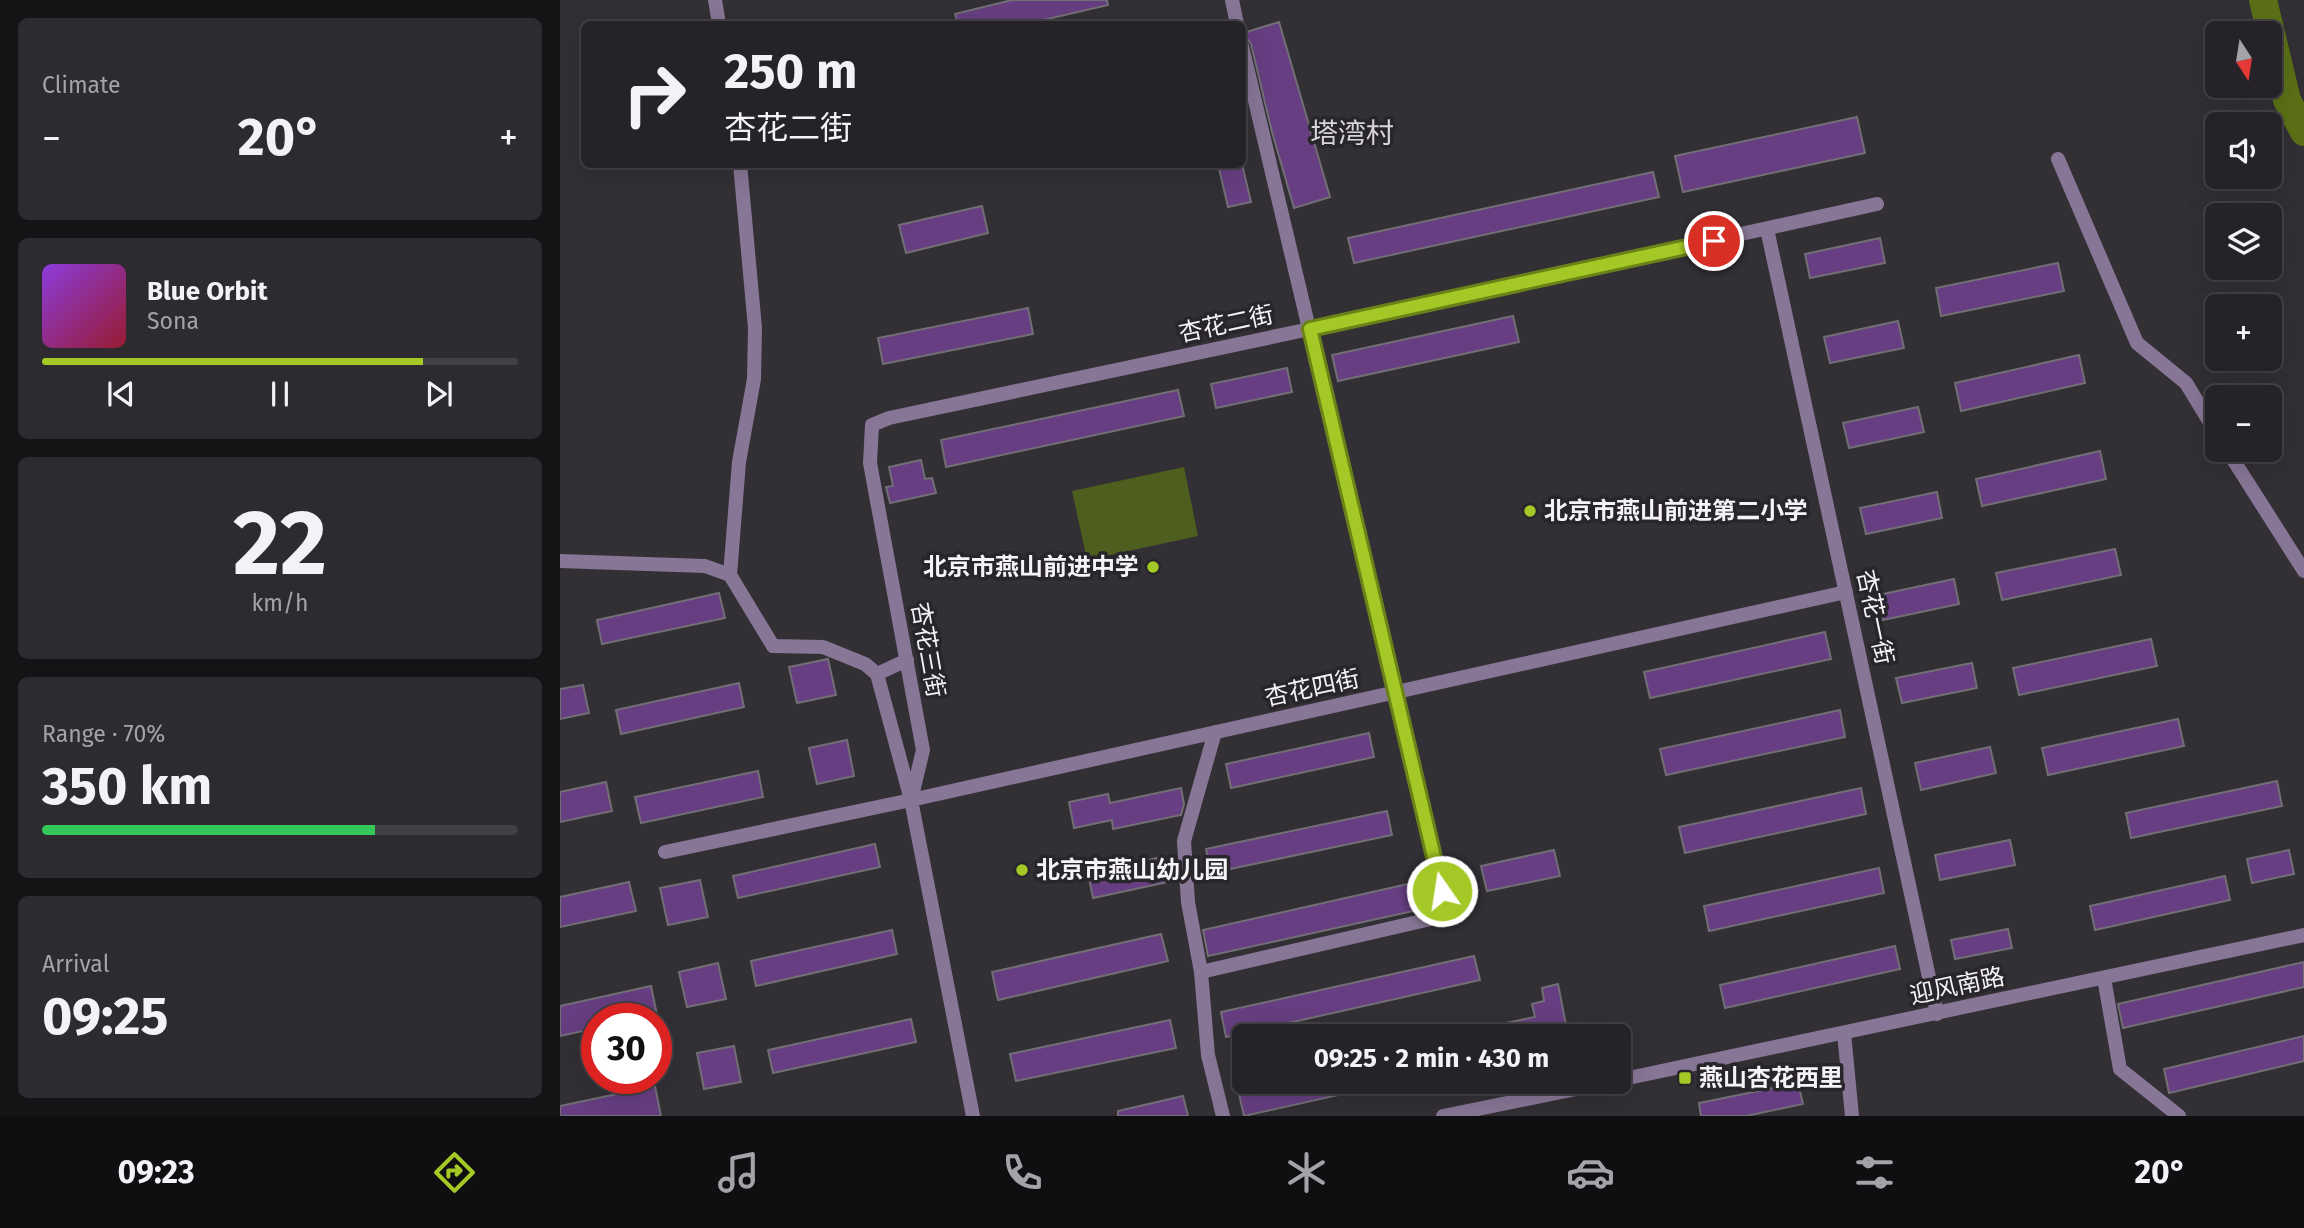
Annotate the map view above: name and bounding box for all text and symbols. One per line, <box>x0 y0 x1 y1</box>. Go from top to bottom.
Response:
north arrow <box>2205 21 2282 98</box>
map controls <box>2205 21 2282 462</box>
text: 250 m <box>724 42 857 101</box>
icon: right <box>609 49 700 140</box>
text: Climate <box>42 71 121 99</box>
text: 20° <box>238 106 322 169</box>
text: 杏花二街 <box>724 109 852 147</box>
button: sound <box>2205 112 2282 189</box>
text: − <box>42 115 61 161</box>
text: + <box>499 115 518 161</box>
district label: 塔湾村 <box>1310 117 1394 150</box>
button: layers <box>2205 203 2282 280</box>
pin <box>1684 211 1744 271</box>
icon: arrive <box>1695 222 1733 260</box>
text: Blue Orbit <box>147 276 267 307</box>
button: + <box>2205 294 2282 371</box>
street label: 杏花二街 <box>1176 300 1276 348</box>
text: Sona <box>147 307 199 335</box>
icon: previous <box>102 375 140 413</box>
icon: pause <box>261 375 299 413</box>
icon: next <box>420 375 458 413</box>
button: − <box>2205 385 2282 462</box>
text: 22 <box>233 489 327 598</box>
place label: 北京市燕山前进第二小学 <box>1544 497 1808 525</box>
marker: 北京市燕山前进第二小学 <box>1522 503 1538 519</box>
place label: 北京市燕山前进中学 <box>923 553 1139 581</box>
marker: 北京市燕山前进中学 <box>1145 559 1161 575</box>
street label: 杏花一街 <box>1851 567 1899 667</box>
text: km/h <box>252 589 308 617</box>
street label: 杏花三街 <box>906 600 950 700</box>
street label: 杏花四街 <box>1262 664 1362 712</box>
text: Range · 70% <box>42 720 165 748</box>
text: 350 km <box>42 755 212 818</box>
position arrow <box>1405 854 1479 928</box>
place label: 北京市燕山幼儿园 <box>1036 856 1228 884</box>
marker: 北京市燕山幼儿园 <box>1014 862 1030 878</box>
text: Arrival <box>42 950 109 978</box>
street label: 迎风南路 <box>1907 962 2007 1010</box>
text: 09:25 <box>42 985 168 1048</box>
speed limit sign: 30 <box>581 1003 672 1094</box>
text: 09:25 · 2 min · 430 m <box>1314 1043 1549 1074</box>
place label: 燕山杏花西里 <box>1699 1064 1843 1092</box>
marker: 燕山杏花西里 <box>1677 1070 1693 1086</box>
icon: directions <box>430 1148 479 1197</box>
icon: music <box>714 1148 763 1197</box>
icon: phone <box>998 1148 1047 1197</box>
icon: climate <box>1282 1148 1331 1197</box>
icon: car <box>1566 1148 1615 1197</box>
icon: filters <box>1850 1148 1899 1197</box>
text: 09:23 <box>118 1153 195 1191</box>
text: 20° <box>2134 1153 2186 1191</box>

